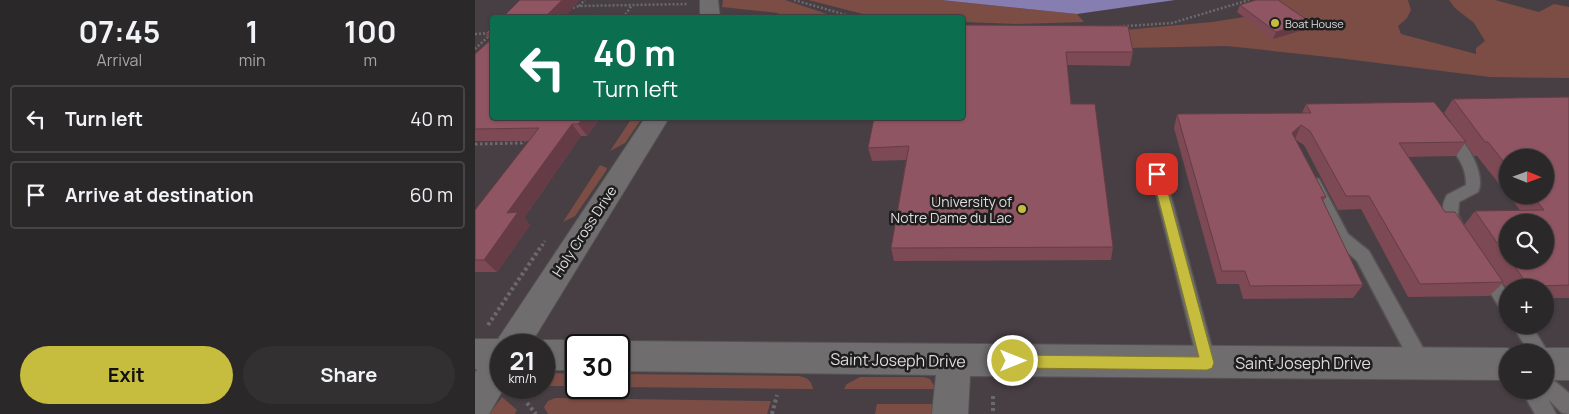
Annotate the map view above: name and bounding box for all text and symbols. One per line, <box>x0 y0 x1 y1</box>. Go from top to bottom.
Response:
text: 07:45 <box>78 11 160 52</box>
text: 1 <box>246 11 259 52</box>
text: 100 <box>344 11 397 52</box>
place label: Boat House <box>1285 16 1344 31</box>
marker: Boat House <box>1269 17 1281 29</box>
text: 40 m <box>593 29 676 77</box>
icon: left <box>510 35 575 100</box>
text: Arrival <box>97 49 142 71</box>
text: min <box>239 49 266 71</box>
text: m <box>363 49 377 71</box>
text: Turn left <box>593 74 678 104</box>
icon: left <box>22 105 50 133</box>
text: Turn left <box>65 106 143 132</box>
text: 40 m <box>410 106 453 132</box>
north arrow <box>1499 149 1554 204</box>
map controls <box>1499 149 1554 399</box>
pin <box>1136 153 1178 195</box>
icon: arrive <box>1143 160 1171 188</box>
icon: arrive <box>22 181 50 209</box>
text: Arrive at destination <box>65 182 254 208</box>
text: 60 m <box>410 182 453 208</box>
street label: Holy Cross Drive <box>548 182 620 280</box>
place label: University of Notre Dame du Lac <box>891 192 1012 227</box>
marker: University of Notre Dame du Lac <box>1016 203 1028 215</box>
button: search <box>1499 214 1554 269</box>
button: + <box>1499 279 1554 334</box>
speed limit sign: 30 <box>565 334 630 399</box>
position arrow <box>986 334 1038 386</box>
text: 21 <box>510 343 535 378</box>
button: − <box>1499 344 1554 399</box>
button: Exit <box>20 346 233 404</box>
button: Share <box>243 346 455 404</box>
street label: Saint Joseph Drive <box>830 348 966 372</box>
street label: Saint Joseph Drive <box>1235 352 1371 374</box>
text: km/h <box>509 370 536 387</box>

